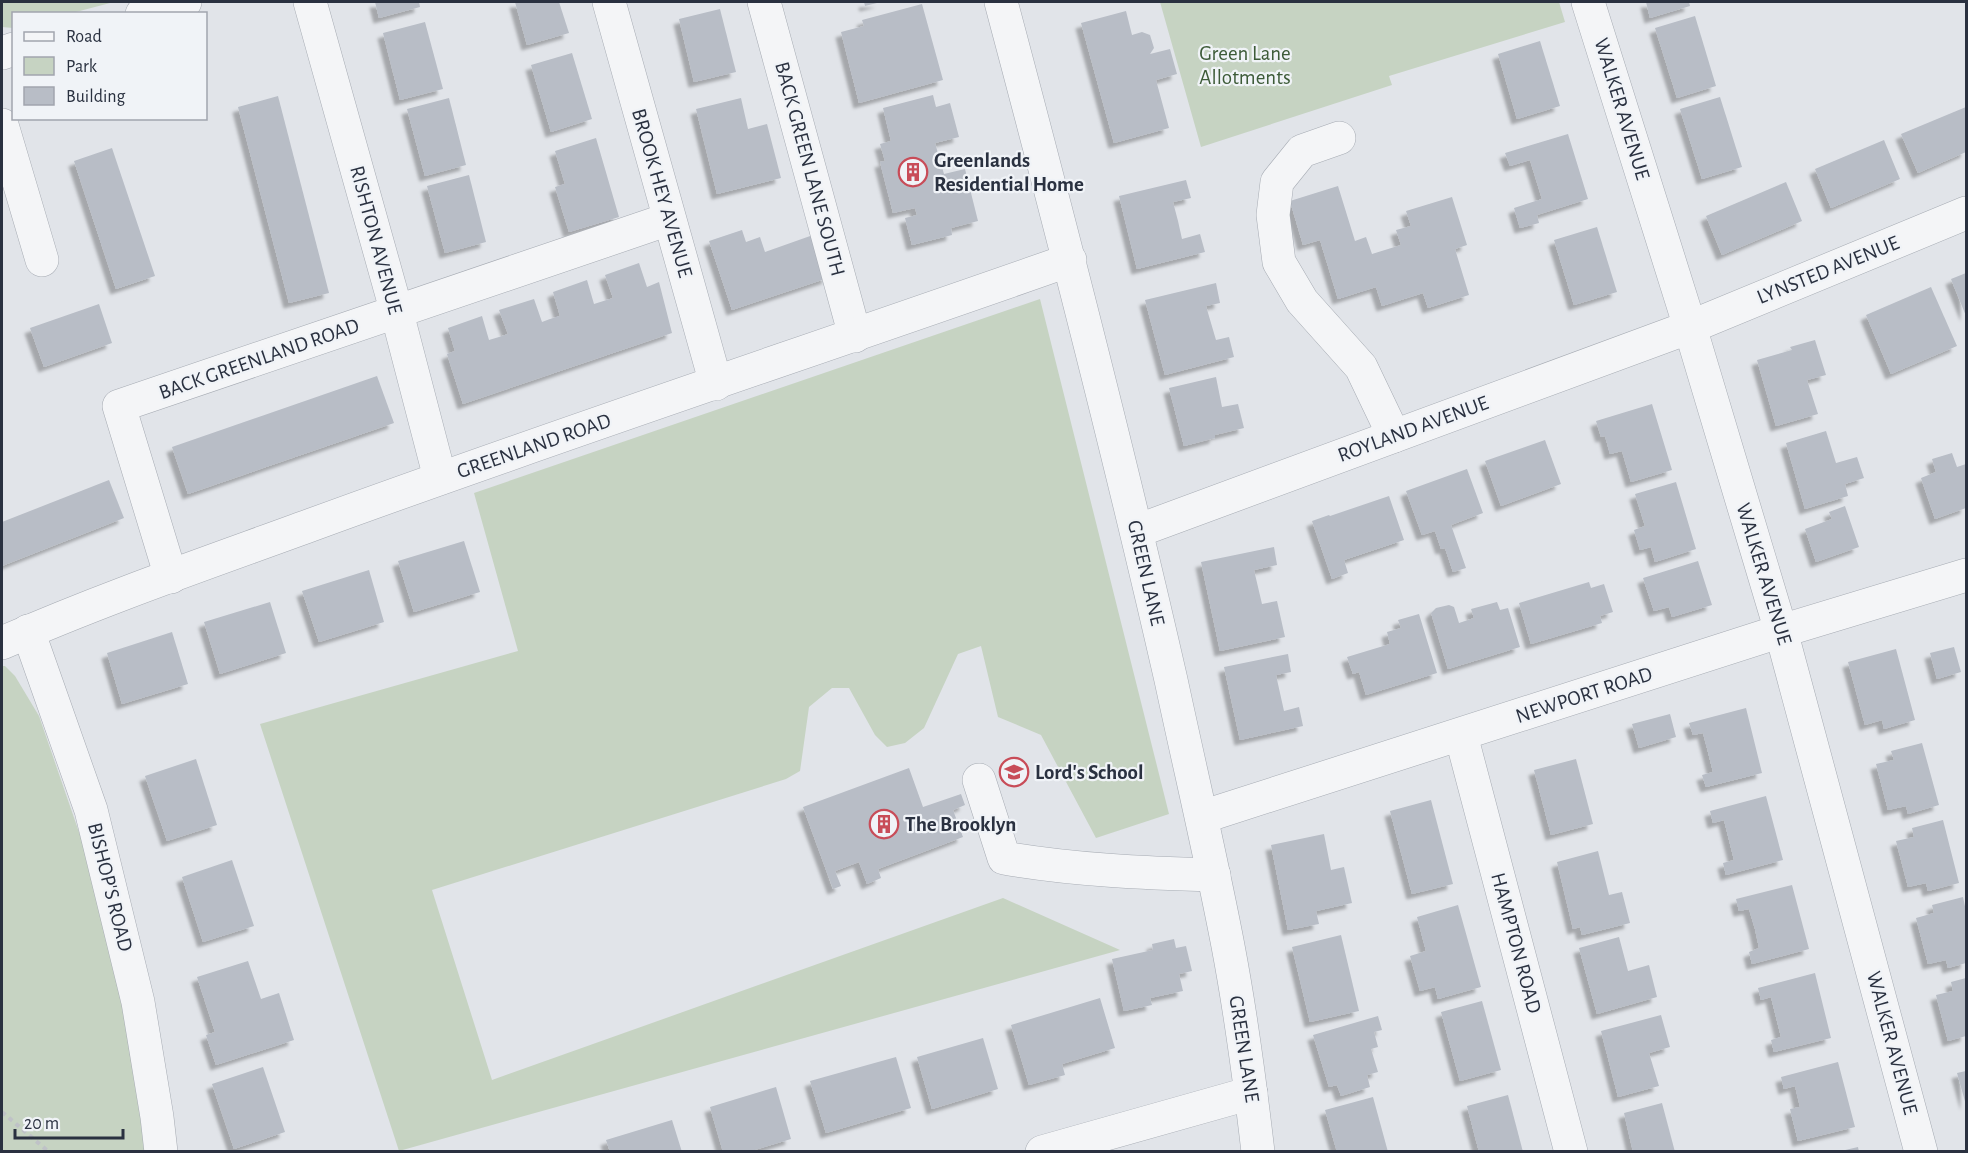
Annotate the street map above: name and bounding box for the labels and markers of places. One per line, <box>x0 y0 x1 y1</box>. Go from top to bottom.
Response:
place label: Greenlands Residential Home <box>934 150 1084 195</box>
building icon: Greenlands Residential Home <box>897 156 929 188</box>
school or university icon: Lord's School <box>998 756 1030 788</box>
place label: Lord's School <box>1035 762 1144 783</box>
building icon: The Brooklyn <box>868 808 900 840</box>
place label: The Brooklyn <box>905 814 1016 835</box>

